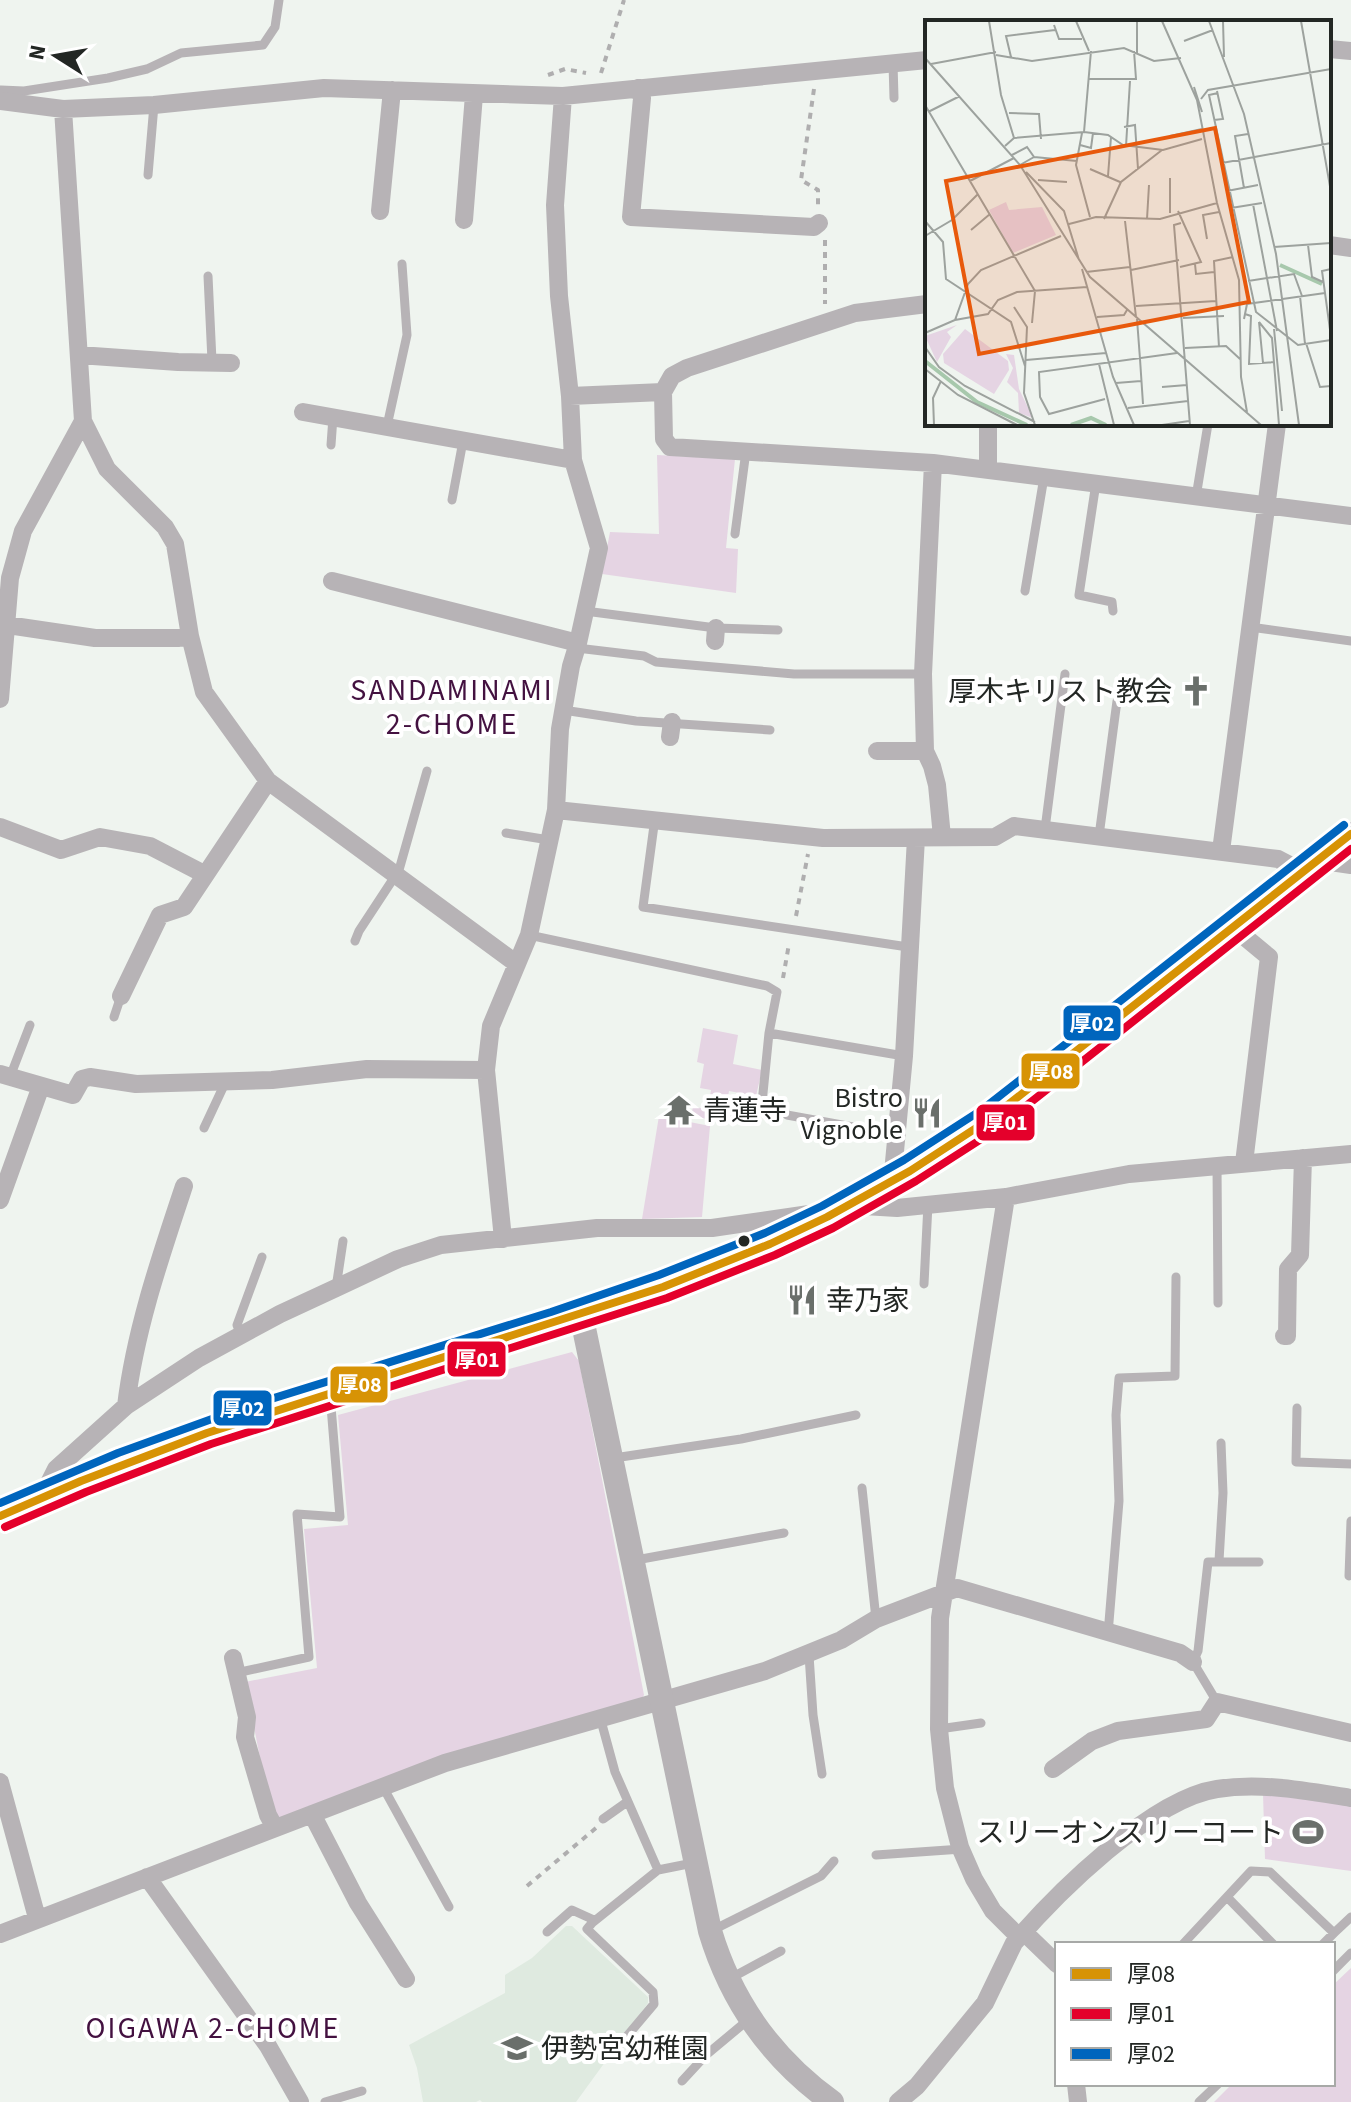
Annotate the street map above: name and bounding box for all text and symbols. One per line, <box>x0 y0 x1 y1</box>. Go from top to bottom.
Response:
north arrow <box>16 16 96 96</box>
inset map <box>925 20 1331 426</box>
text: N <box>20 42 54 63</box>
district label: SANDAMINAMI 2-CHOME <box>350 669 554 746</box>
place label: 厚木キリスト教会 <box>948 672 1172 712</box>
church icon: 厚木キリスト教会 <box>1179 674 1213 708</box>
line badge: 厚02 <box>1062 1004 1122 1042</box>
text: 厚02 <box>1069 1008 1115 1040</box>
line badge: 厚08 <box>1020 1052 1081 1090</box>
text: 厚08 <box>1028 1056 1074 1088</box>
place label: Bistro Vignoble <box>801 1078 903 1150</box>
place label: 青蓮寺 <box>703 1091 787 1131</box>
temple icon: 青蓮寺 <box>662 1093 696 1127</box>
restaurant icon: Bistro Vignoble <box>910 1096 944 1130</box>
line badge: 厚01 <box>975 1103 1036 1142</box>
text: 厚01 <box>982 1107 1028 1139</box>
unlabelled marker <box>736 1233 752 1249</box>
place label: 幸乃家 <box>826 1281 910 1321</box>
restaurant icon: 幸乃家 <box>785 1283 819 1317</box>
line badge: 厚01 <box>446 1340 507 1378</box>
text: 厚01 <box>454 1344 500 1376</box>
line badge: 厚08 <box>329 1365 389 1404</box>
text: 厚08 <box>336 1369 382 1401</box>
line badge: 厚02 <box>212 1389 273 1427</box>
text: 厚02 <box>219 1393 265 1425</box>
place label: スリーオンスリーコート <box>977 1813 1284 1853</box>
sports icon: スリーオンスリーコート <box>1291 1815 1325 1849</box>
legend <box>1055 1942 1335 2086</box>
text: 厚08 <box>1127 1957 1175 1992</box>
text: 厚01 <box>1127 1997 1175 2032</box>
district label: OIGAWA 2-CHOME <box>86 2007 340 2050</box>
place label: 伊勢宮幼稚園 <box>541 2029 709 2069</box>
school or university icon: 伊勢宮幼稚園 <box>500 2031 534 2065</box>
text: 厚02 <box>1127 2037 1175 2072</box>

